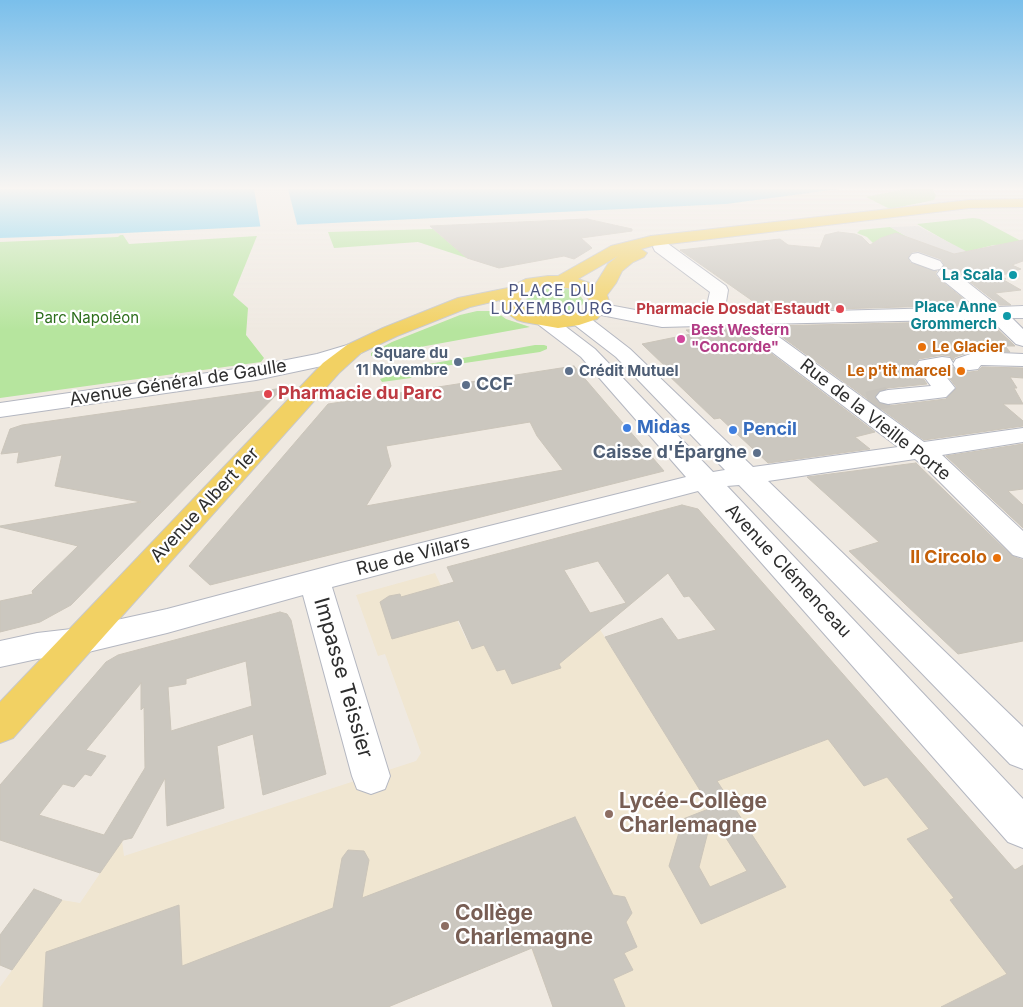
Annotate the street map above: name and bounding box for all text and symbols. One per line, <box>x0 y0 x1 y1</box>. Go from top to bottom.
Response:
place label: La Scala <box>942 266 1003 284</box>
marker: La Scala <box>1007 269 1019 281</box>
district label: PLACE DU LUXEMBOURG <box>489 281 615 319</box>
place label: Place Anne Grommerch <box>911 298 997 333</box>
place label: Pharmacie Dosdat Estaudt <box>636 300 830 318</box>
marker: Pharmacie Dosdat Estaudt <box>834 303 846 315</box>
park label: Parc Napoléon <box>35 309 139 327</box>
marker: Place Anne Grommerch <box>1001 310 1013 322</box>
place label: Best Western "Concorde" <box>691 321 789 356</box>
marker: Best Western "Concorde" <box>675 333 687 345</box>
place label: Le Glacier <box>932 338 1005 356</box>
marker: Le Glacier <box>916 341 928 353</box>
place label: Square du 11 Novembre <box>356 344 448 379</box>
street label: Rue de la Vieille Porte <box>795 354 955 486</box>
street label: Avenue Général de Gaulle <box>68 355 288 411</box>
marker: Square du 11 Novembre <box>452 356 464 368</box>
place label: Crédit Mutuel <box>579 362 678 380</box>
place label: Le p'tit marcel <box>847 362 951 380</box>
marker: Crédit Mutuel <box>563 365 575 377</box>
marker: Le p'tit marcel <box>955 365 967 377</box>
place label: CCF <box>476 374 513 396</box>
marker: CCF <box>460 379 472 391</box>
place label: Pharmacie du Parc <box>278 383 442 405</box>
marker: Pharmacie du Parc <box>262 388 274 400</box>
place label: Midas <box>637 417 691 439</box>
place label: Pencil <box>743 419 797 441</box>
marker: Midas <box>621 422 633 434</box>
marker: Pencil <box>727 424 739 436</box>
place label: Caisse d'Épargne <box>593 442 747 464</box>
street label: Avenue Albert 1er <box>146 443 264 567</box>
marker: Caisse d'Épargne <box>751 447 763 459</box>
street label: Avenue Clémenceau <box>720 500 856 642</box>
street label: Rue de Villars <box>354 531 472 581</box>
place label: Il Circolo <box>910 547 987 569</box>
marker: Il Circolo <box>991 552 1003 564</box>
street label: Impasse Teissier <box>308 595 378 761</box>
place label: Lycée-Collège Charlemagne <box>619 789 767 839</box>
marker: Lycée-Collège Charlemagne <box>603 808 615 820</box>
place label: Collège Charlemagne <box>455 901 593 951</box>
marker: Collège Charlemagne <box>439 920 451 932</box>

